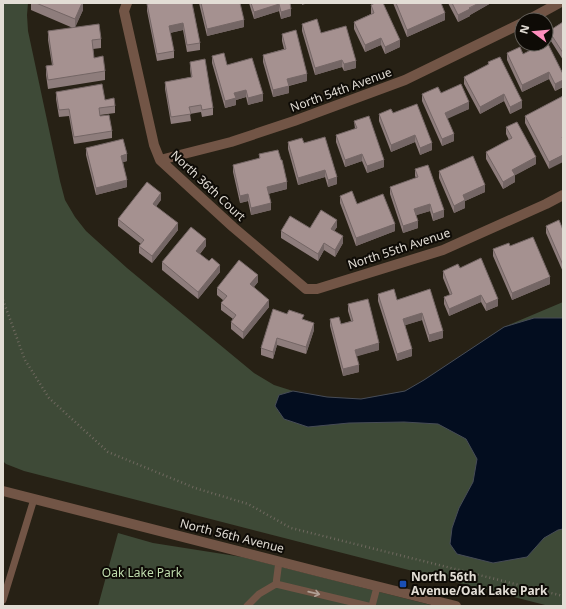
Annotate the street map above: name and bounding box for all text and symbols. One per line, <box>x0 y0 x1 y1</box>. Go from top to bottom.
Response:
north arrow <box>514 12 554 52</box>
text: N <box>515 23 532 35</box>
street label: North 54th Avenue <box>288 63 394 116</box>
street label: North 36th Court <box>167 147 250 225</box>
street label: North 55th Avenue <box>345 224 453 273</box>
street label: North 56th Avenue <box>178 514 286 557</box>
park label: Oak Lake Park <box>102 564 183 581</box>
place label: North 56th Avenue/Oak Lake Park <box>411 568 548 599</box>
marker: North 56th Avenue/Oak Lake Park <box>398 579 408 589</box>
one-way arrow <box>307 590 320 598</box>

